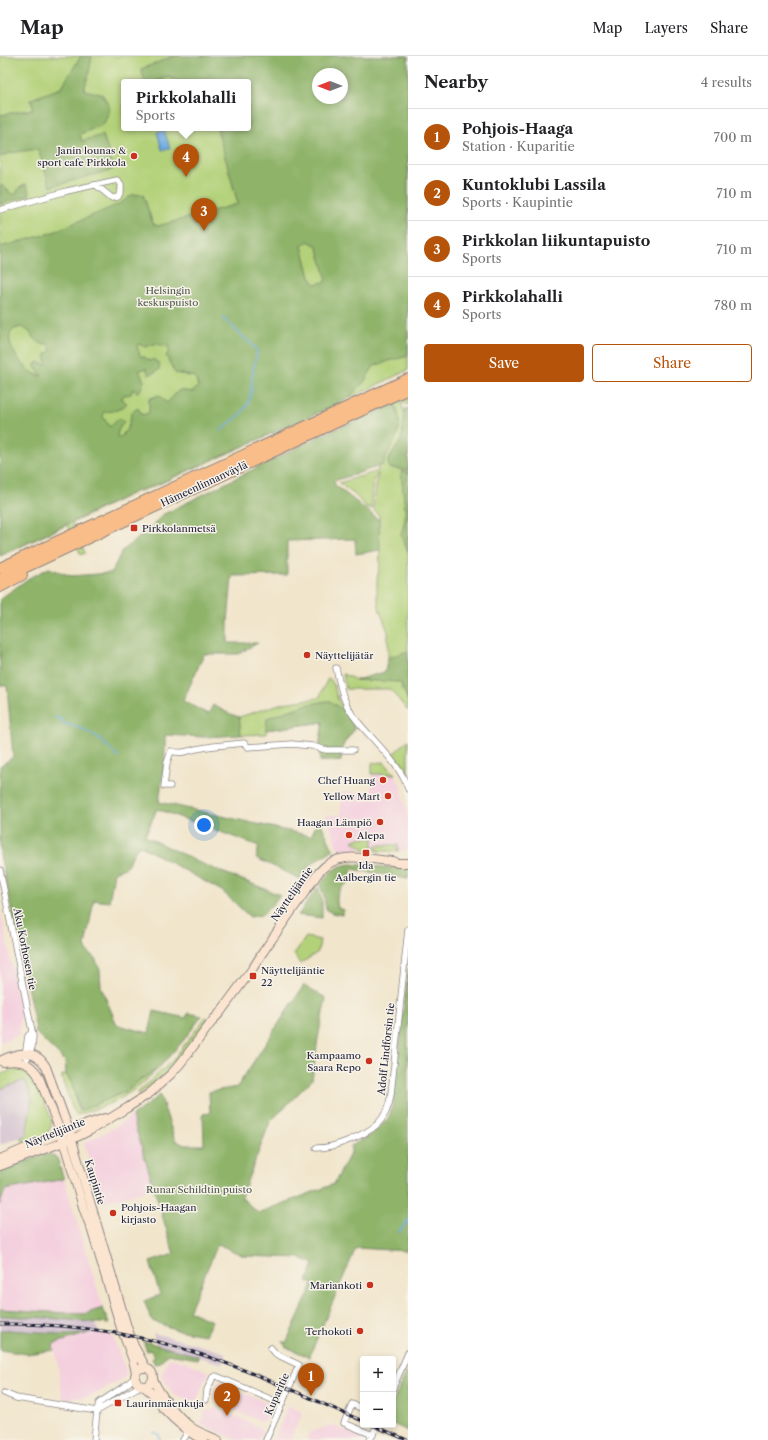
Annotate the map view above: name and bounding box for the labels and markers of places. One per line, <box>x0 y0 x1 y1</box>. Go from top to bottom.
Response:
place label: Janin lounas & sport cafe Pirkkola <box>37 144 127 169</box>
pin: 4 <box>173 144 199 177</box>
marker: Janin lounas & sport cafe Pirkkola <box>129 151 139 161</box>
pin: 3 <box>191 198 217 231</box>
place label: Pirkkolanmetsä <box>142 522 216 535</box>
marker: Pirkkolanmetsä <box>129 523 139 533</box>
place label: Näyttelijätär <box>315 649 374 662</box>
marker: Näyttelijätär <box>302 650 312 660</box>
place label: Chef Huang <box>318 774 376 787</box>
marker: Chef Huang <box>378 775 388 785</box>
place label: Yellow Mart <box>322 790 380 803</box>
marker: Yellow Mart <box>383 791 393 801</box>
place label: Haagan Lämpiö <box>297 816 372 829</box>
marker: Haagan Lämpiö <box>375 817 385 827</box>
place label: Alepa <box>356 829 385 842</box>
marker: Alepa <box>344 830 354 840</box>
marker: Ida Aalbergin tie <box>361 848 371 858</box>
place label: Ida Aalbergin tie <box>335 859 397 884</box>
place label: Näyttelijäntie 22 <box>261 964 325 989</box>
marker: Näyttelijäntie 22 <box>248 971 258 981</box>
place label: Kampaamo Saara Repo <box>306 1049 361 1074</box>
marker: Kampaamo Saara Repo <box>364 1056 374 1066</box>
place label: Pohjois-Haagan kirjasto <box>121 1201 197 1226</box>
marker: Pohjois-Haagan kirjasto <box>108 1208 118 1218</box>
place label: Mariankoti <box>310 1279 362 1292</box>
marker: Mariankoti <box>365 1280 375 1290</box>
place label: Terhokoti <box>305 1325 352 1338</box>
marker: Terhokoti <box>355 1326 365 1336</box>
pin: 1 <box>298 1363 324 1396</box>
pin: 2 <box>214 1383 240 1416</box>
place label: Laurinmäenkuja <box>126 1397 205 1410</box>
marker: Laurinmäenkuja <box>113 1398 123 1408</box>

